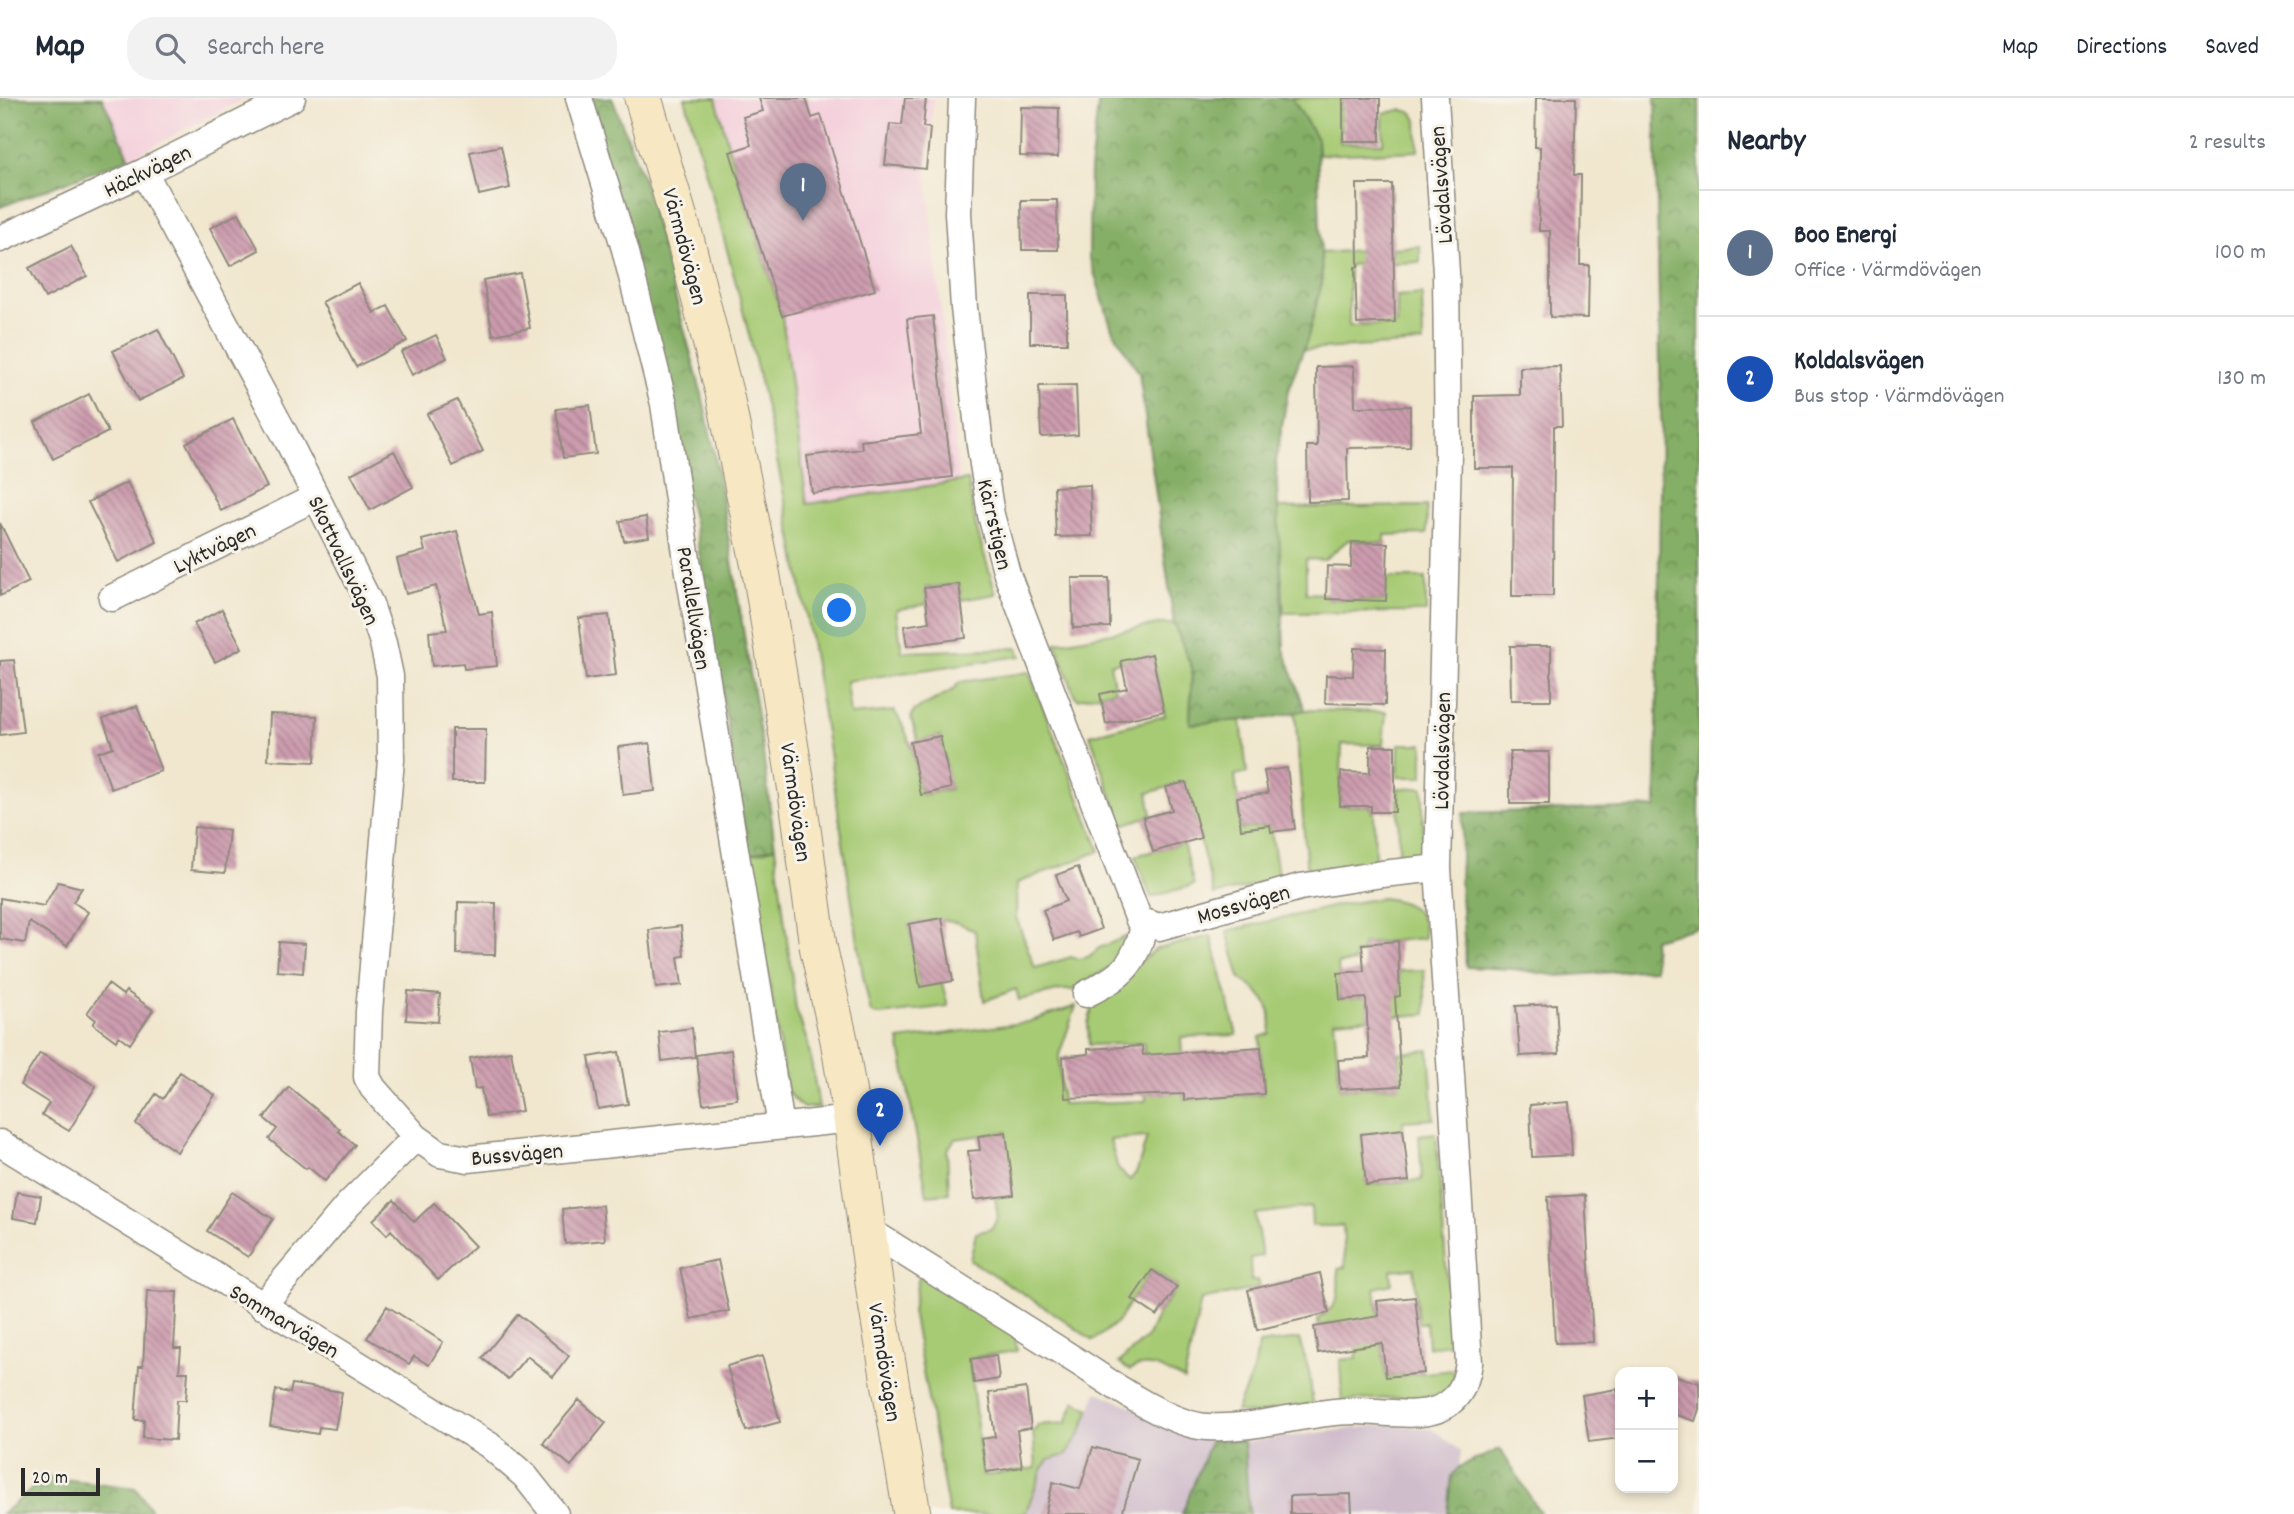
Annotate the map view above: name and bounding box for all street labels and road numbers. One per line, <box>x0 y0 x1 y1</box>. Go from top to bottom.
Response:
street label: Lövdalsvägen <box>1423 125 1464 245</box>
street label: Häckvägen <box>99 138 198 209</box>
street label: Värmdövägen <box>651 185 714 309</box>
street label: Kärrstigen <box>966 476 1019 574</box>
street label: Skottvallsvägen <box>297 491 386 632</box>
street label: Lyktvägen <box>169 516 263 584</box>
street label: Parallellvägen <box>666 545 718 673</box>
street label: Lövdalsvägen <box>1427 692 1462 810</box>
street label: Värmdövägen <box>769 741 818 864</box>
street label: Mossvägen <box>1194 877 1294 935</box>
street label: Bussvägen <box>470 1136 565 1177</box>
street label: Sommarvägen <box>222 1277 344 1369</box>
street label: Värmdövägen <box>857 1301 908 1424</box>

